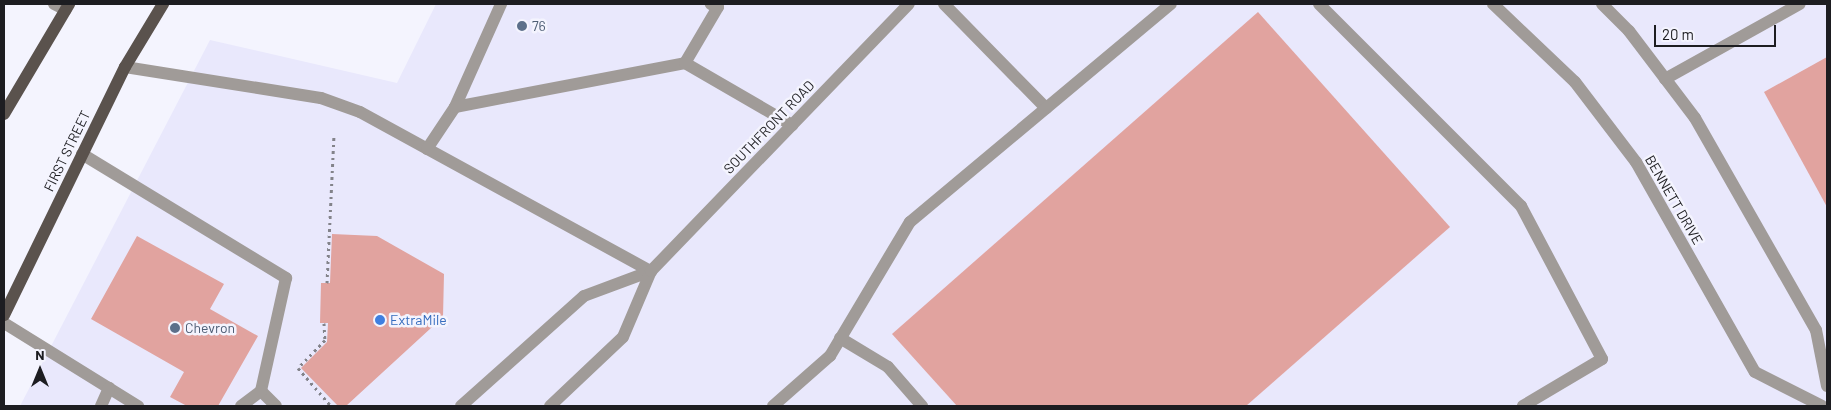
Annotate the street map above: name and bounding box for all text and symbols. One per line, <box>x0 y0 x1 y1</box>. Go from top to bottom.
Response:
scale bar <box>1656 15 1778 47</box>
place label: 76 <box>532 18 546 34</box>
marker: 76 <box>516 20 528 32</box>
text: 20 m <box>1662 25 1694 43</box>
street label: SOUTHFRONT ROAD <box>720 77 818 177</box>
street label: FIRST STREET <box>40 108 94 194</box>
street label: BENNETT DRIVE <box>1642 152 1706 248</box>
place label: ExtraMile <box>390 312 447 328</box>
marker: ExtraMile <box>374 314 386 326</box>
place label: Chevron <box>185 320 235 336</box>
marker: Chevron <box>169 322 181 334</box>
north arrow <box>15 345 65 395</box>
text: N <box>35 346 45 363</box>

